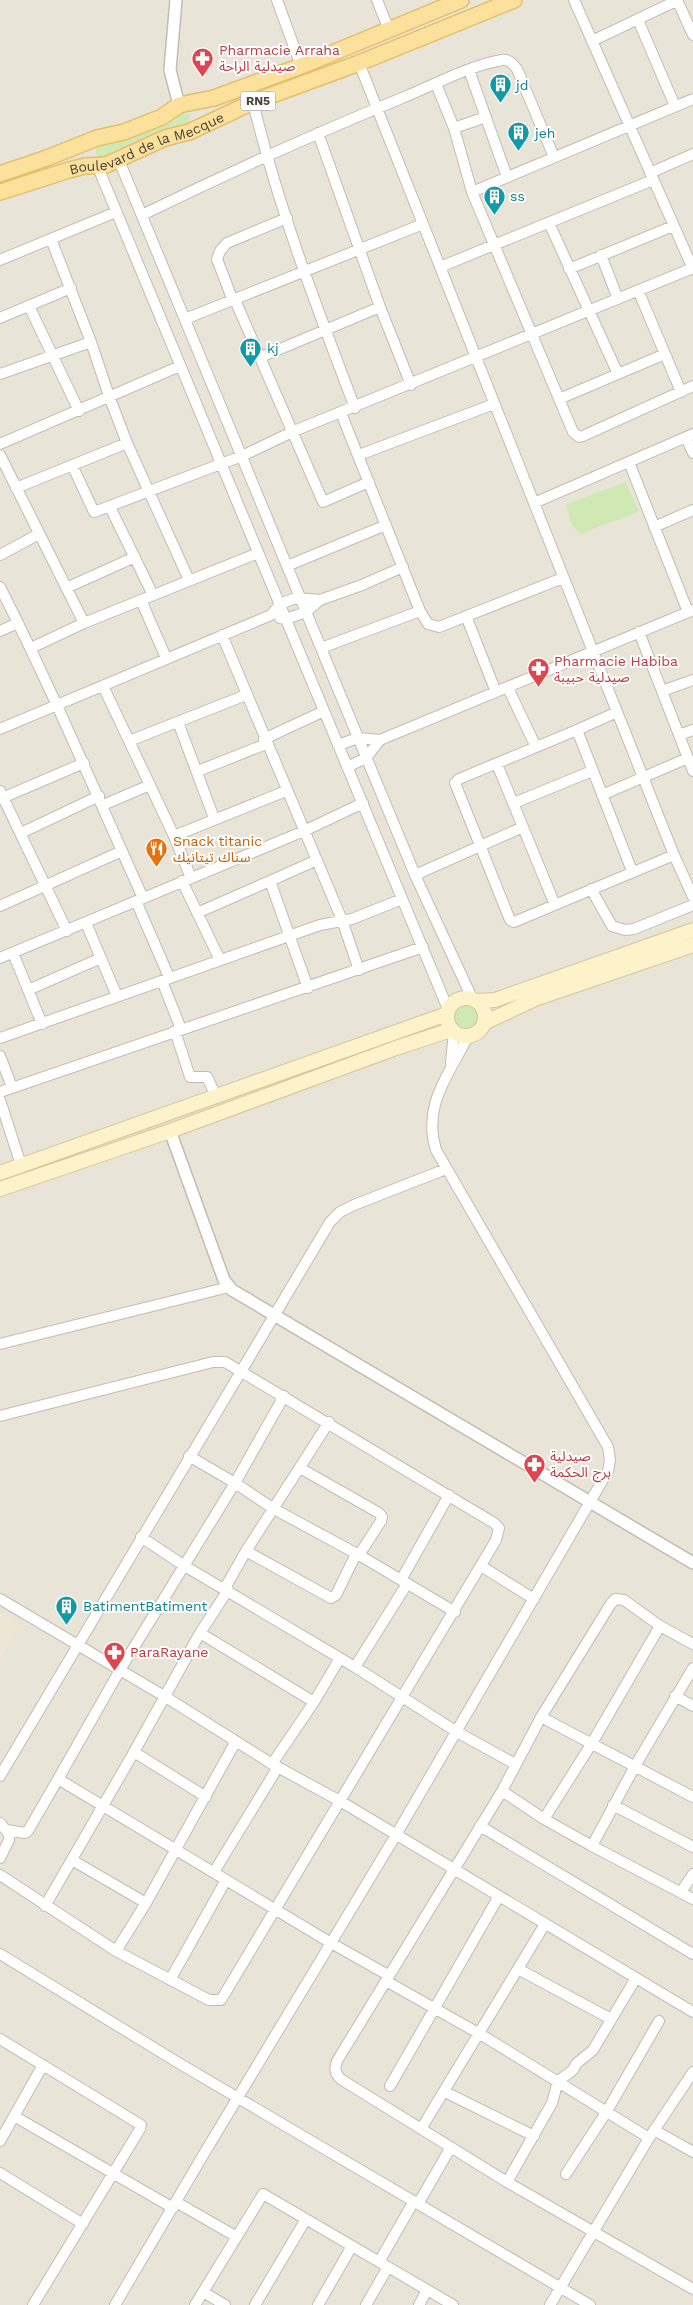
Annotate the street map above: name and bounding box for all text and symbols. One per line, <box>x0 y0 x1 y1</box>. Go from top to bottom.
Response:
place label: Pharmacie Arraha صيدلية الراحة <box>219 42 340 75</box>
pharmacy icon: Pharmacie Arraha صيدلية الراحة <box>191 46 215 77</box>
building icon: jd <box>488 73 512 104</box>
place label: jd <box>514 77 529 93</box>
road number: RN5 <box>240 92 276 110</box>
street label: Boulevard de la Mecque <box>68 109 226 178</box>
building icon: jeh <box>507 121 531 152</box>
place label: jeh <box>533 125 555 141</box>
building icon: ss <box>482 184 506 215</box>
place label: ss <box>510 188 525 204</box>
building icon: kj <box>239 336 263 367</box>
place label: kj <box>267 340 279 356</box>
place label: Pharmacie Habiba صيدلية حبيبة <box>554 653 678 685</box>
pharmacy icon: Pharmacie Habiba صيدلية حبيبة <box>526 657 550 688</box>
place label: Snack titanic سناك تيتانيك <box>173 833 262 865</box>
restaurant icon: Snack titanic سناك تيتانيك <box>145 837 169 868</box>
place label: صيدلية برج الحكمة <box>550 1448 611 1483</box>
pharmacy icon: صيدلية برج الحكمة <box>522 1452 546 1483</box>
building icon: BatimentBatiment <box>55 1594 79 1625</box>
place label: BatimentBatiment <box>83 1598 208 1614</box>
pharmacy icon: ParaRayane <box>102 1640 126 1671</box>
place label: ParaRayane <box>130 1644 208 1660</box>

